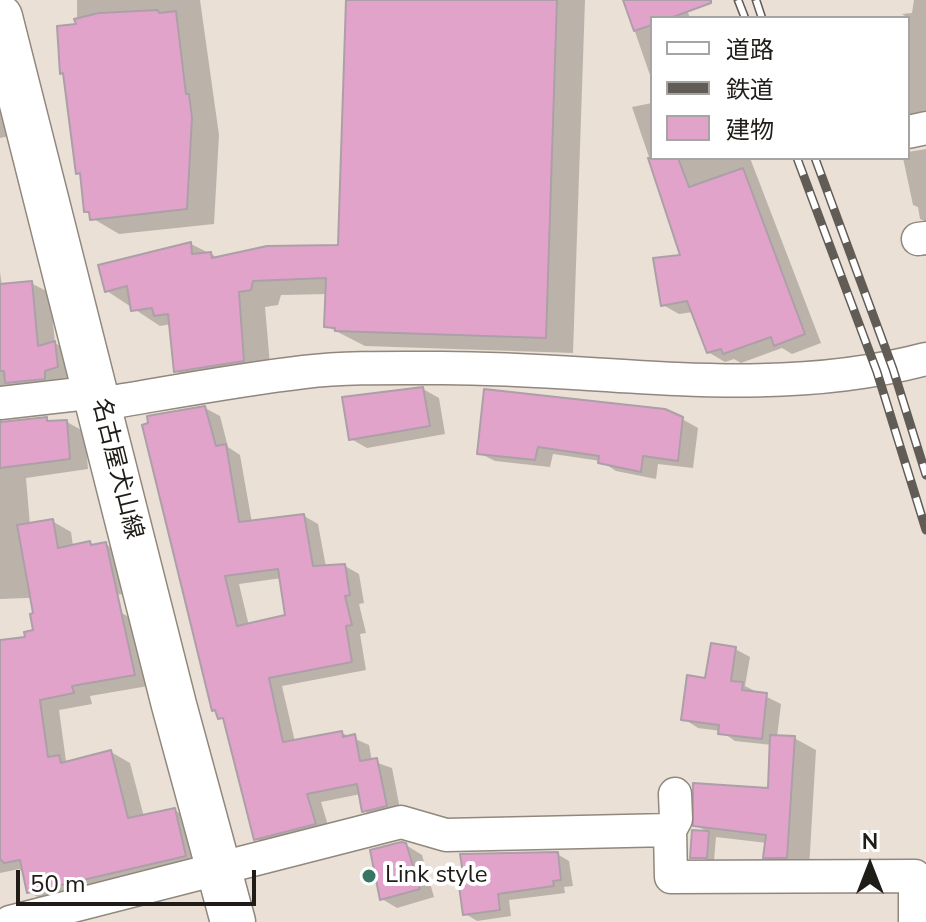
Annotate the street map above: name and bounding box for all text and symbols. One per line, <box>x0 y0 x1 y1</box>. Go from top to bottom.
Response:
legend <box>650 16 910 160</box>
text: 道路 <box>726 34 774 66</box>
text: 鉄道 <box>726 74 774 106</box>
text: 建物 <box>726 114 774 146</box>
street label: 名古屋犬山線 <box>85 396 147 542</box>
north arrow <box>830 826 910 906</box>
text: N <box>862 827 878 857</box>
scale bar <box>20 854 260 904</box>
place label: Link style <box>385 862 487 890</box>
marker: Link style <box>360 867 378 885</box>
text: 50 m <box>30 868 86 900</box>

